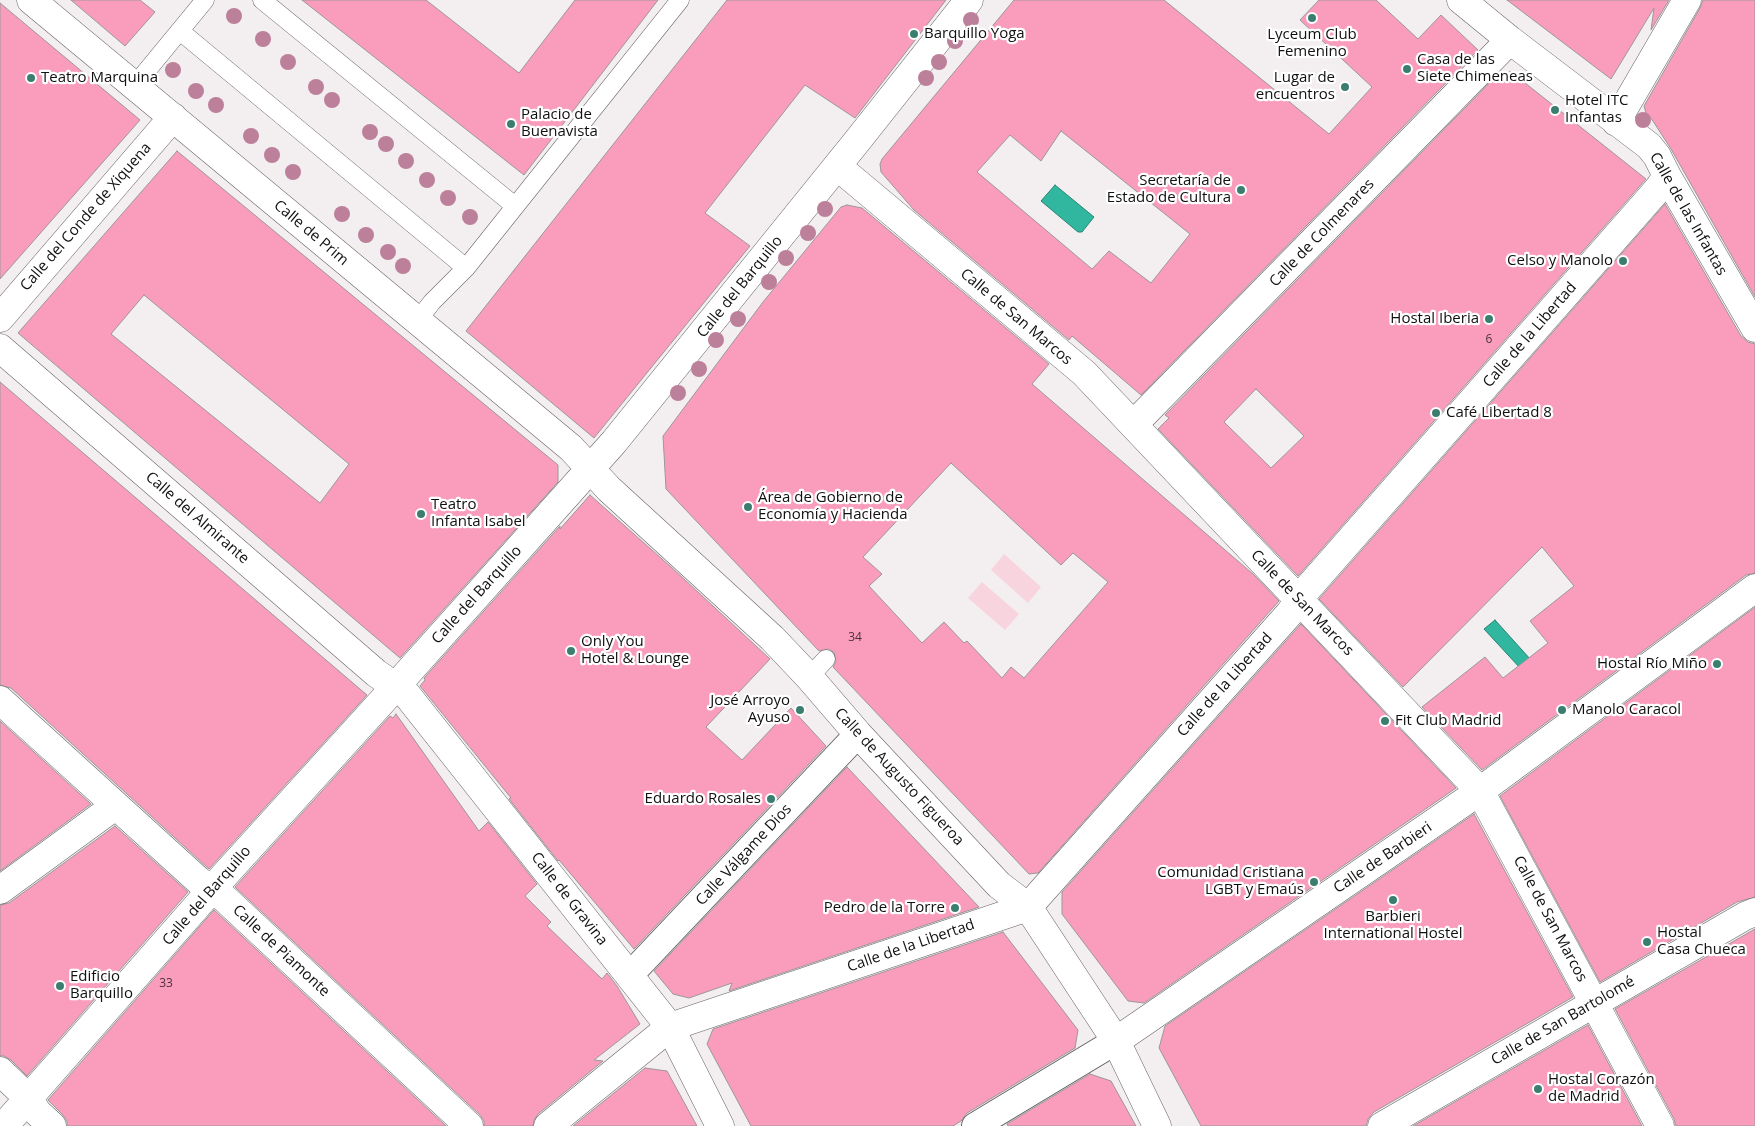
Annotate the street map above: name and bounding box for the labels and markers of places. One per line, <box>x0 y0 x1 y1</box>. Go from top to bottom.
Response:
marker: Lyceum Club Femenino <box>1306 12 1318 24</box>
place label: Barquillo Yoga <box>924 25 1025 43</box>
place label: Lyceum Club Femenino <box>1267 26 1357 61</box>
marker: Barquillo Yoga <box>908 28 920 40</box>
place label: Casa de las Siete Chimeneas <box>1417 51 1533 86</box>
marker: Casa de las Siete Chimeneas <box>1401 63 1413 75</box>
place label: Teatro Marquina <box>41 69 158 87</box>
place label: Lugar de encuentros <box>1256 69 1335 104</box>
marker: Teatro Marquina <box>25 72 37 84</box>
marker: Lugar de encuentros <box>1339 81 1351 93</box>
place label: Hotel ITC Infantas <box>1565 92 1628 127</box>
marker: Hotel ITC Infantas <box>1549 104 1561 116</box>
place label: Palacio de Buenavista <box>521 106 598 141</box>
marker: Palacio de Buenavista <box>505 118 517 130</box>
place label: Secretaría de Estado de Cultura <box>1107 172 1231 207</box>
marker: Secretaría de Estado de Cultura <box>1235 184 1247 196</box>
place label: Celso y Manolo <box>1507 252 1613 270</box>
marker: Celso y Manolo <box>1617 255 1629 267</box>
place label: Hostal Iberia <box>1390 310 1479 328</box>
marker: Hostal Iberia <box>1483 313 1495 325</box>
place label: Café Libertad 8 <box>1446 404 1552 422</box>
marker: Café Libertad 8 <box>1430 407 1442 419</box>
place label: Área de Gobierno de Economía y Hacienda <box>758 489 908 524</box>
place label: Teatro Infanta Isabel <box>431 496 526 531</box>
marker: Área de Gobierno de Economía y Hacienda <box>742 501 754 513</box>
marker: Teatro Infanta Isabel <box>415 508 427 520</box>
place label: Only You Hotel & Lounge <box>581 633 689 668</box>
marker: Only You Hotel & Lounge <box>565 645 577 657</box>
place label: Hostal Río Miño <box>1597 655 1707 673</box>
marker: Hostal Río Miño <box>1711 658 1723 670</box>
place label: José Arroyo Ayuso <box>710 692 790 727</box>
place label: Manolo Caracol <box>1572 701 1681 719</box>
marker: José Arroyo Ayuso <box>794 704 806 716</box>
marker: Manolo Caracol <box>1556 704 1568 716</box>
place label: Fit Club Madrid <box>1395 712 1501 730</box>
marker: Fit Club Madrid <box>1379 715 1391 727</box>
place label: Eduardo Rosales <box>645 790 761 808</box>
marker: Eduardo Rosales <box>765 793 777 805</box>
place label: Comunidad Cristiana LGBT y Emaús <box>1157 864 1304 899</box>
marker: Comunidad Cristiana LGBT y Emaús <box>1308 876 1320 888</box>
marker: Barbieri International Hostel <box>1387 894 1399 906</box>
place label: Pedro de la Torre <box>824 899 945 917</box>
marker: Pedro de la Torre <box>949 902 961 914</box>
place label: Barbieri International Hostel <box>1324 908 1462 943</box>
place label: Hostal Casa Chueca <box>1657 924 1746 959</box>
marker: Hostal Casa Chueca <box>1641 936 1653 948</box>
place label: Edificio Barquillo <box>70 968 133 1003</box>
marker: Edificio Barquillo <box>54 980 66 992</box>
place label: Hostal Corazón de Madrid <box>1548 1071 1655 1106</box>
marker: Hostal Corazón de Madrid <box>1532 1083 1544 1095</box>

